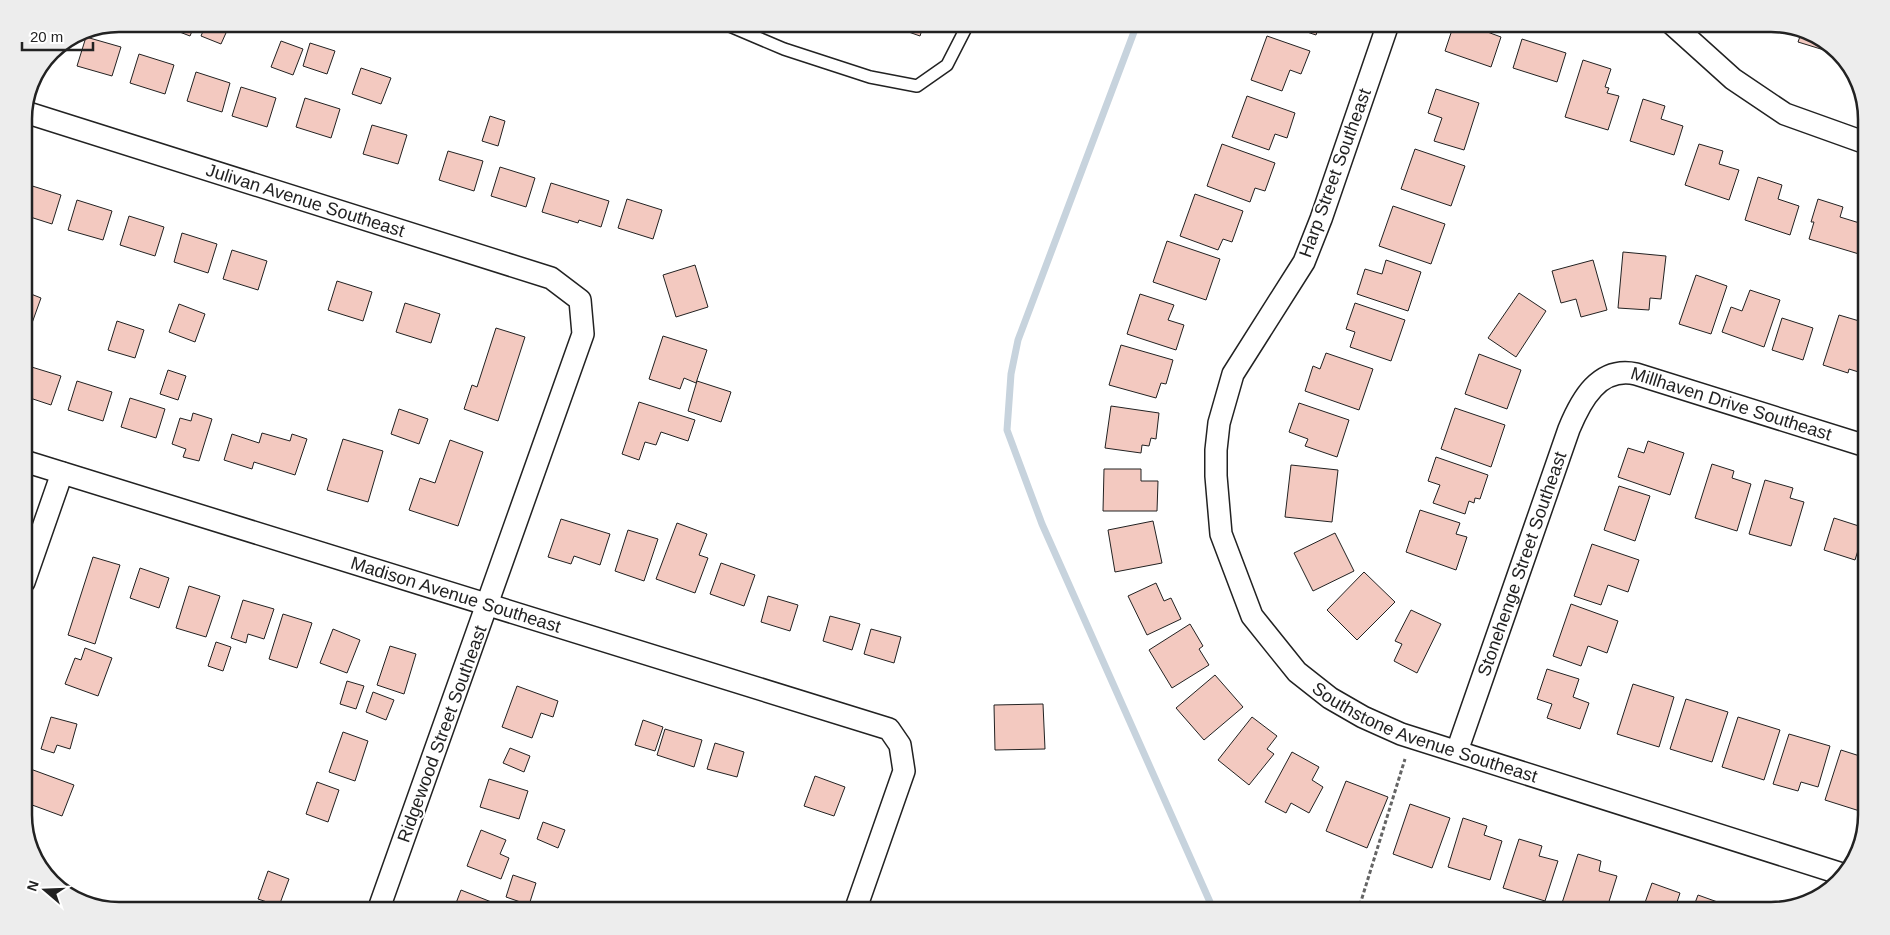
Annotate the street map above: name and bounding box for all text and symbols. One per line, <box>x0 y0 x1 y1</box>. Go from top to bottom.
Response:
scale bar <box>22 20 94 52</box>
text: 20 m <box>30 28 63 45</box>
street label: Harp Street Southeast <box>1295 86 1375 260</box>
street label: Julivan Avenue Southeast <box>204 160 407 241</box>
street label: Millhaven Drive Southeast <box>1628 363 1834 445</box>
street label: Stonehenge Street Southeast <box>1474 449 1570 679</box>
street label: Madison Avenue Southeast <box>348 553 563 637</box>
street label: Ridgewood Street Southeast <box>393 623 491 845</box>
street label: Southstone Avenue Southeast <box>1308 678 1540 787</box>
north arrow <box>20 865 70 915</box>
text: N <box>23 878 42 893</box>

